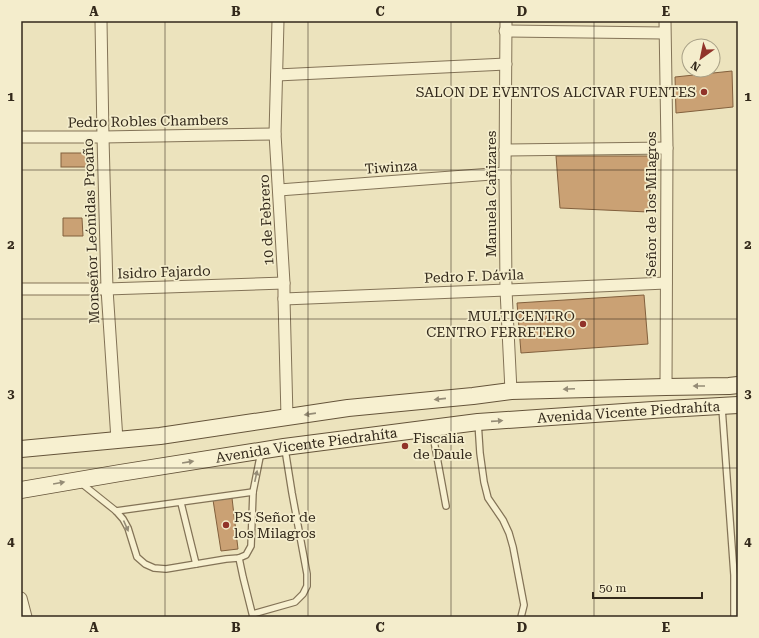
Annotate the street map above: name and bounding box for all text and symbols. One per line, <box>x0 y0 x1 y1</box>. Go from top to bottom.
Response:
text: A <box>89 4 99 19</box>
text: B <box>231 4 241 19</box>
text: C <box>375 4 385 19</box>
text: D <box>517 4 527 19</box>
text: E <box>662 4 670 19</box>
north arrow <box>681 38 721 78</box>
text: N <box>688 58 703 74</box>
place label: SALON DE EVENTOS ALCIVAR FUENTES <box>416 84 696 100</box>
marker: SALON DE EVENTOS ALCIVAR FUENTES <box>699 87 709 97</box>
text: 1 <box>7 89 15 104</box>
text: 1 <box>744 89 752 104</box>
street label: Pedro Robles Chambers <box>67 112 229 130</box>
street label: Manuela Cañizares <box>483 130 499 257</box>
street label: Señor de los Milagros <box>643 131 659 277</box>
street label: Monseñor Leónidas Proaño <box>80 138 102 324</box>
street label: Tiwinza <box>364 157 418 177</box>
street label: 10 de Febrero <box>256 174 276 266</box>
text: 2 <box>7 237 15 252</box>
text: 2 <box>744 237 752 252</box>
street label: Isidro Fajardo <box>117 262 211 282</box>
street label: Pedro F. Dávila <box>424 266 525 286</box>
place label: MULTICENTRO CENTRO FERRETERO <box>426 308 575 340</box>
marker: MULTICENTRO CENTRO FERRETERO <box>578 319 588 329</box>
one-way arrow <box>693 383 705 390</box>
text: 3 <box>7 386 15 401</box>
one-way arrow <box>562 386 575 392</box>
text: 3 <box>744 386 752 401</box>
one-way arrow <box>434 396 446 403</box>
street label: Avenida Vicente Piedrahíta <box>537 398 721 426</box>
one-way arrow <box>304 411 317 417</box>
one-way arrow <box>491 417 503 424</box>
street label: Avenida Vicente Piedrahíta <box>214 424 399 466</box>
place label: Fiscalia de Daule <box>413 430 473 462</box>
marker: Fiscalia de Daule <box>400 441 410 451</box>
one-way arrow <box>182 459 194 465</box>
one-way arrow <box>253 470 259 482</box>
one-way arrow <box>53 480 65 486</box>
place label: PS Señor de los Milagros <box>234 509 316 541</box>
one-way arrow <box>123 520 129 531</box>
marker: PS Señor de los Milagros <box>221 520 231 530</box>
text: 4 <box>7 534 15 549</box>
text: 4 <box>744 534 752 549</box>
scale bar <box>593 574 702 600</box>
text: 50 m <box>599 581 626 595</box>
text: A <box>89 620 99 635</box>
text: B <box>231 620 241 635</box>
text: C <box>375 620 385 635</box>
text: D <box>517 620 527 635</box>
text: E <box>662 620 670 635</box>

